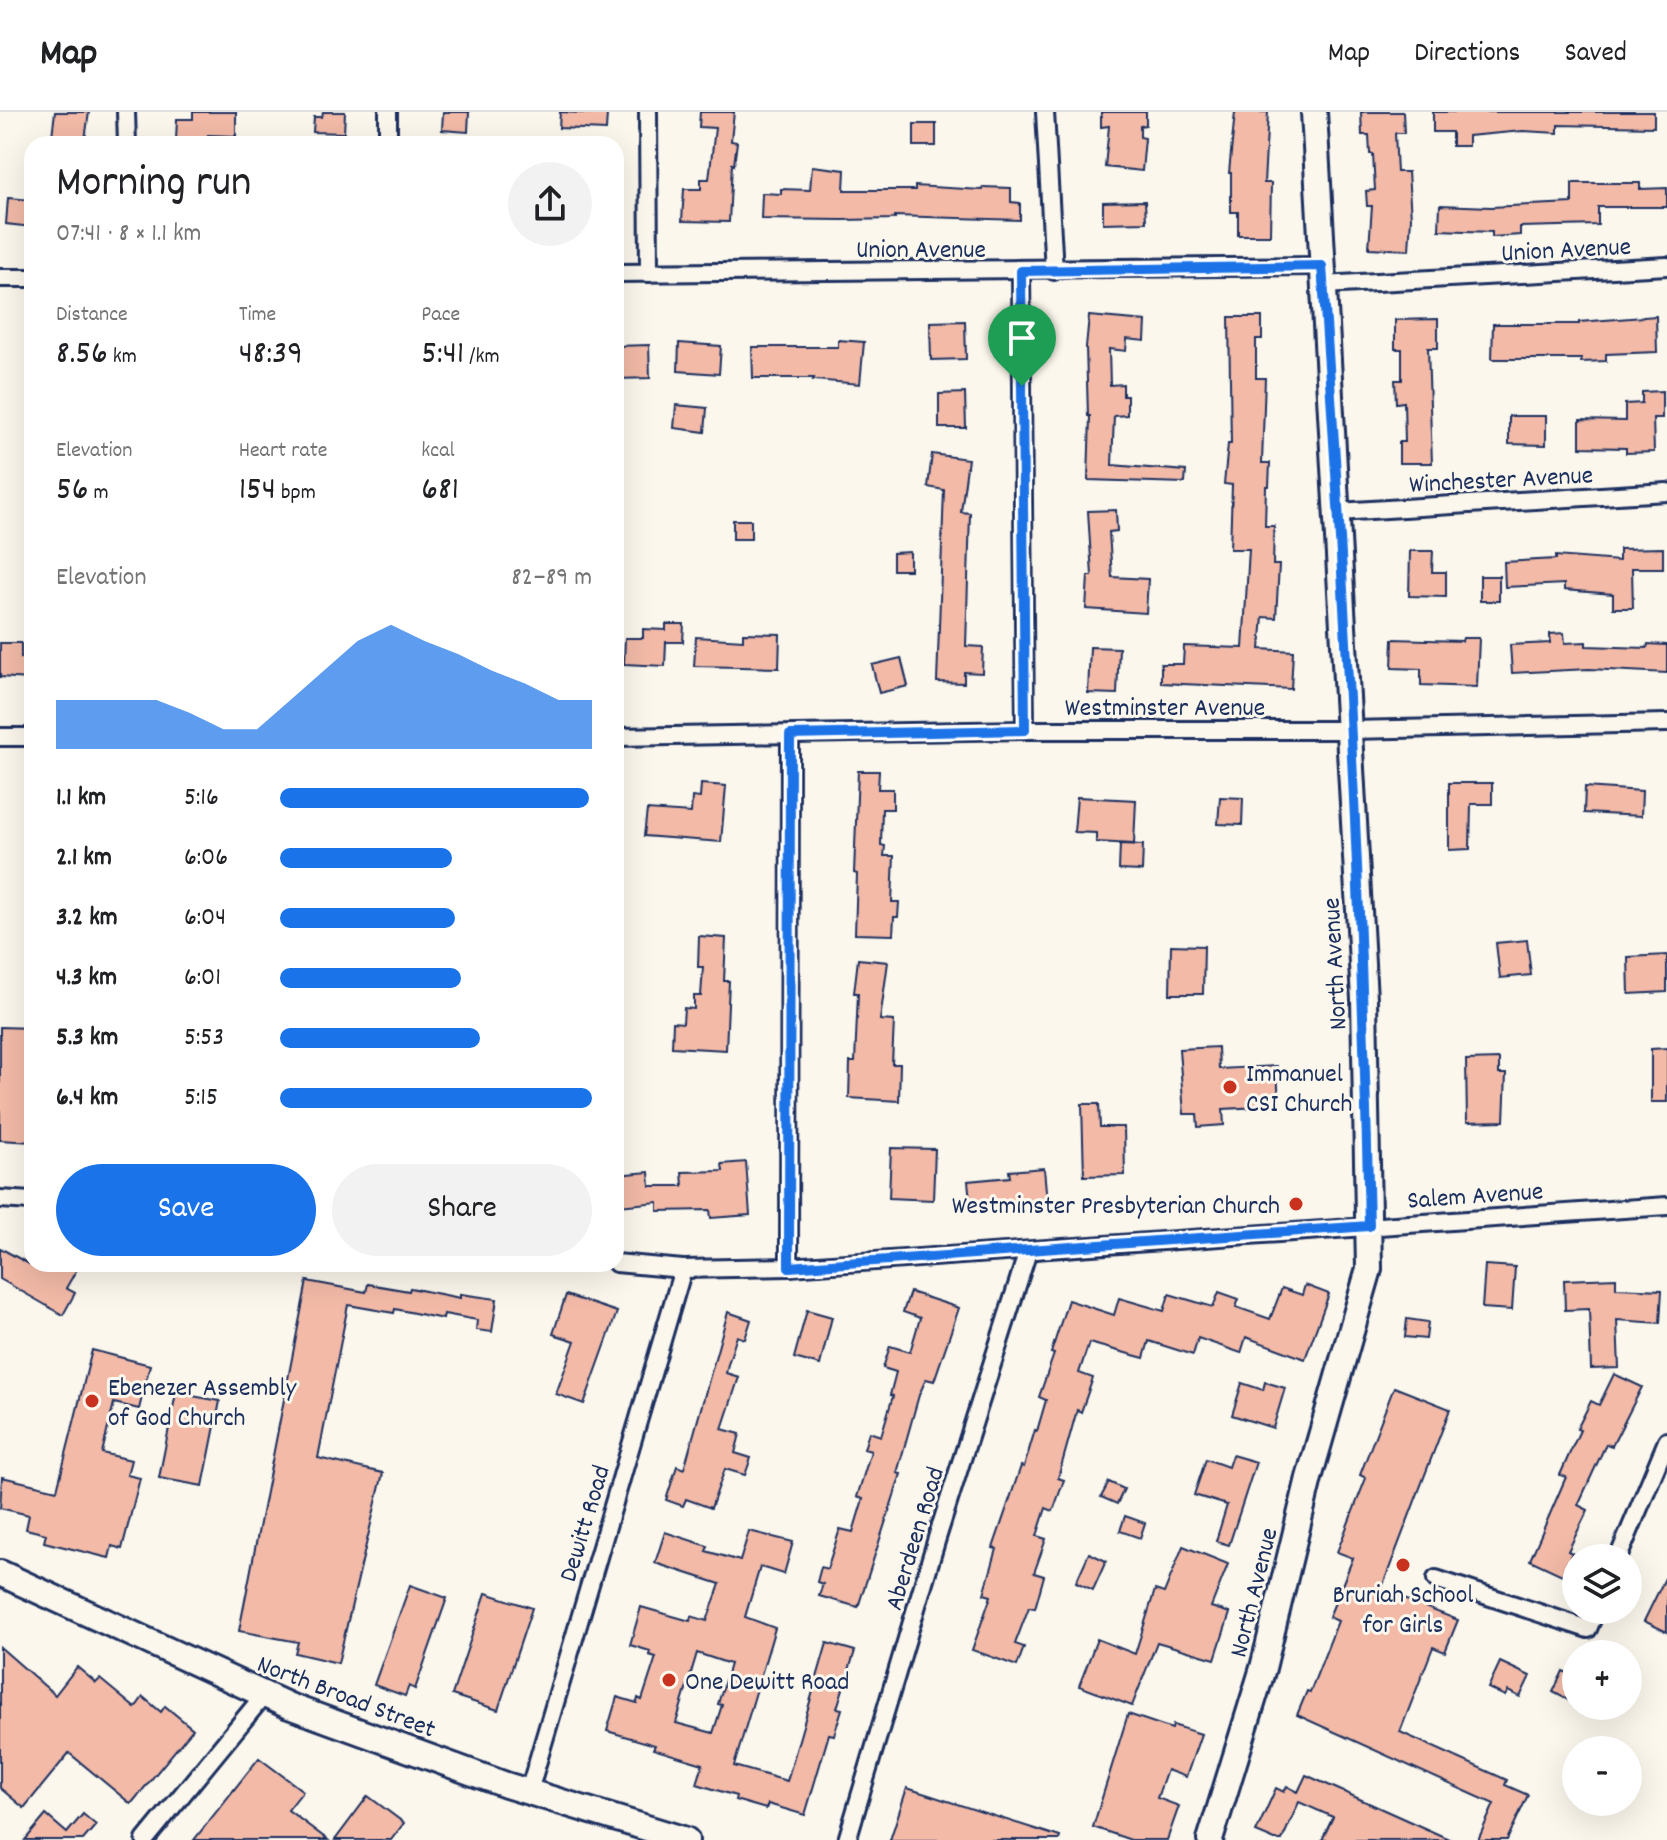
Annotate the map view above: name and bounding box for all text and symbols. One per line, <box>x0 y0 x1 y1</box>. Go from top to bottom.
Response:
text: Map <box>40 28 98 83</box>
text: Map <box>1328 35 1370 75</box>
text: Directions <box>1414 35 1520 75</box>
text: Saved <box>1564 35 1627 75</box>
text: Morning run <box>56 154 251 217</box>
button: share <box>508 162 592 246</box>
text: 07:41 · 8 × 1.1 km <box>56 216 201 253</box>
street label: Union Avenue <box>1500 230 1632 273</box>
street label: Union Avenue <box>856 233 986 270</box>
text: Distance <box>56 300 128 331</box>
text: Time <box>239 300 276 331</box>
text: Pace <box>421 300 460 331</box>
pin <box>988 304 1056 386</box>
icon: arrive <box>1000 316 1044 360</box>
text: 8.56 <box>56 331 108 380</box>
text: 48:39 <box>239 331 303 380</box>
text: 5:41 <box>421 331 464 380</box>
text: km <box>108 342 137 373</box>
text: /km <box>464 342 500 373</box>
text: Elevation <box>56 436 133 467</box>
text: Heart rate <box>239 436 328 467</box>
text: kcal <box>421 436 455 467</box>
street label: Winchester Avenue <box>1408 458 1594 505</box>
text: 56 <box>56 467 88 516</box>
text: 154 <box>239 467 276 516</box>
text: 681 <box>421 467 459 516</box>
text: m <box>88 478 109 509</box>
text: bpm <box>276 478 316 509</box>
text: Elevation <box>56 560 146 597</box>
text: 82–89 m <box>511 560 592 597</box>
street label: Westminster Avenue <box>1065 691 1265 728</box>
text: 1.1 km <box>56 780 106 817</box>
text: 5:16 <box>184 780 219 817</box>
text: 2.1 km <box>56 840 112 877</box>
text: 6:06 <box>184 840 228 877</box>
street label: North Avenue <box>1315 897 1358 1031</box>
text: 3.2 km <box>56 900 118 937</box>
text: 6:04 <box>184 900 226 937</box>
text: 4.3 km <box>56 960 117 997</box>
text: 6:01 <box>184 960 221 997</box>
text: 5.3 km <box>56 1020 118 1057</box>
text: 5:53 <box>184 1020 224 1057</box>
place label: Immanuel CSI Church <box>1246 1057 1352 1124</box>
marker: Immanuel CSI Church <box>1221 1078 1239 1096</box>
text: 6.4 km <box>56 1080 118 1117</box>
text: 5:15 <box>184 1080 218 1117</box>
button: Save <box>56 1164 316 1256</box>
button: Share <box>332 1164 592 1256</box>
street label: Salem Avenue <box>1406 1174 1544 1221</box>
place label: Westminster Presbyterian Church <box>952 1189 1280 1226</box>
marker: Westminster Presbyterian Church <box>1287 1195 1305 1213</box>
place label: Ebenezer Assembly of God Church <box>108 1371 297 1438</box>
marker: Ebenezer Assembly of God Church <box>83 1392 101 1410</box>
street label: Dewitt Road <box>551 1461 622 1587</box>
street label: Aberdeen Road <box>877 1463 956 1615</box>
street label: North Avenue <box>1221 1524 1289 1662</box>
map controls <box>1562 1544 1642 1816</box>
button: layers <box>1562 1544 1642 1624</box>
marker: Bruriah School for Girls <box>1394 1556 1412 1574</box>
place label: Bruriah School for Girls <box>1333 1578 1473 1645</box>
button: + <box>1562 1640 1642 1720</box>
street label: North Broad Street <box>251 1647 441 1749</box>
place label: One Dewitt Road <box>685 1665 849 1702</box>
marker: One Dewitt Road <box>660 1671 678 1689</box>
button: − <box>1562 1736 1642 1816</box>

